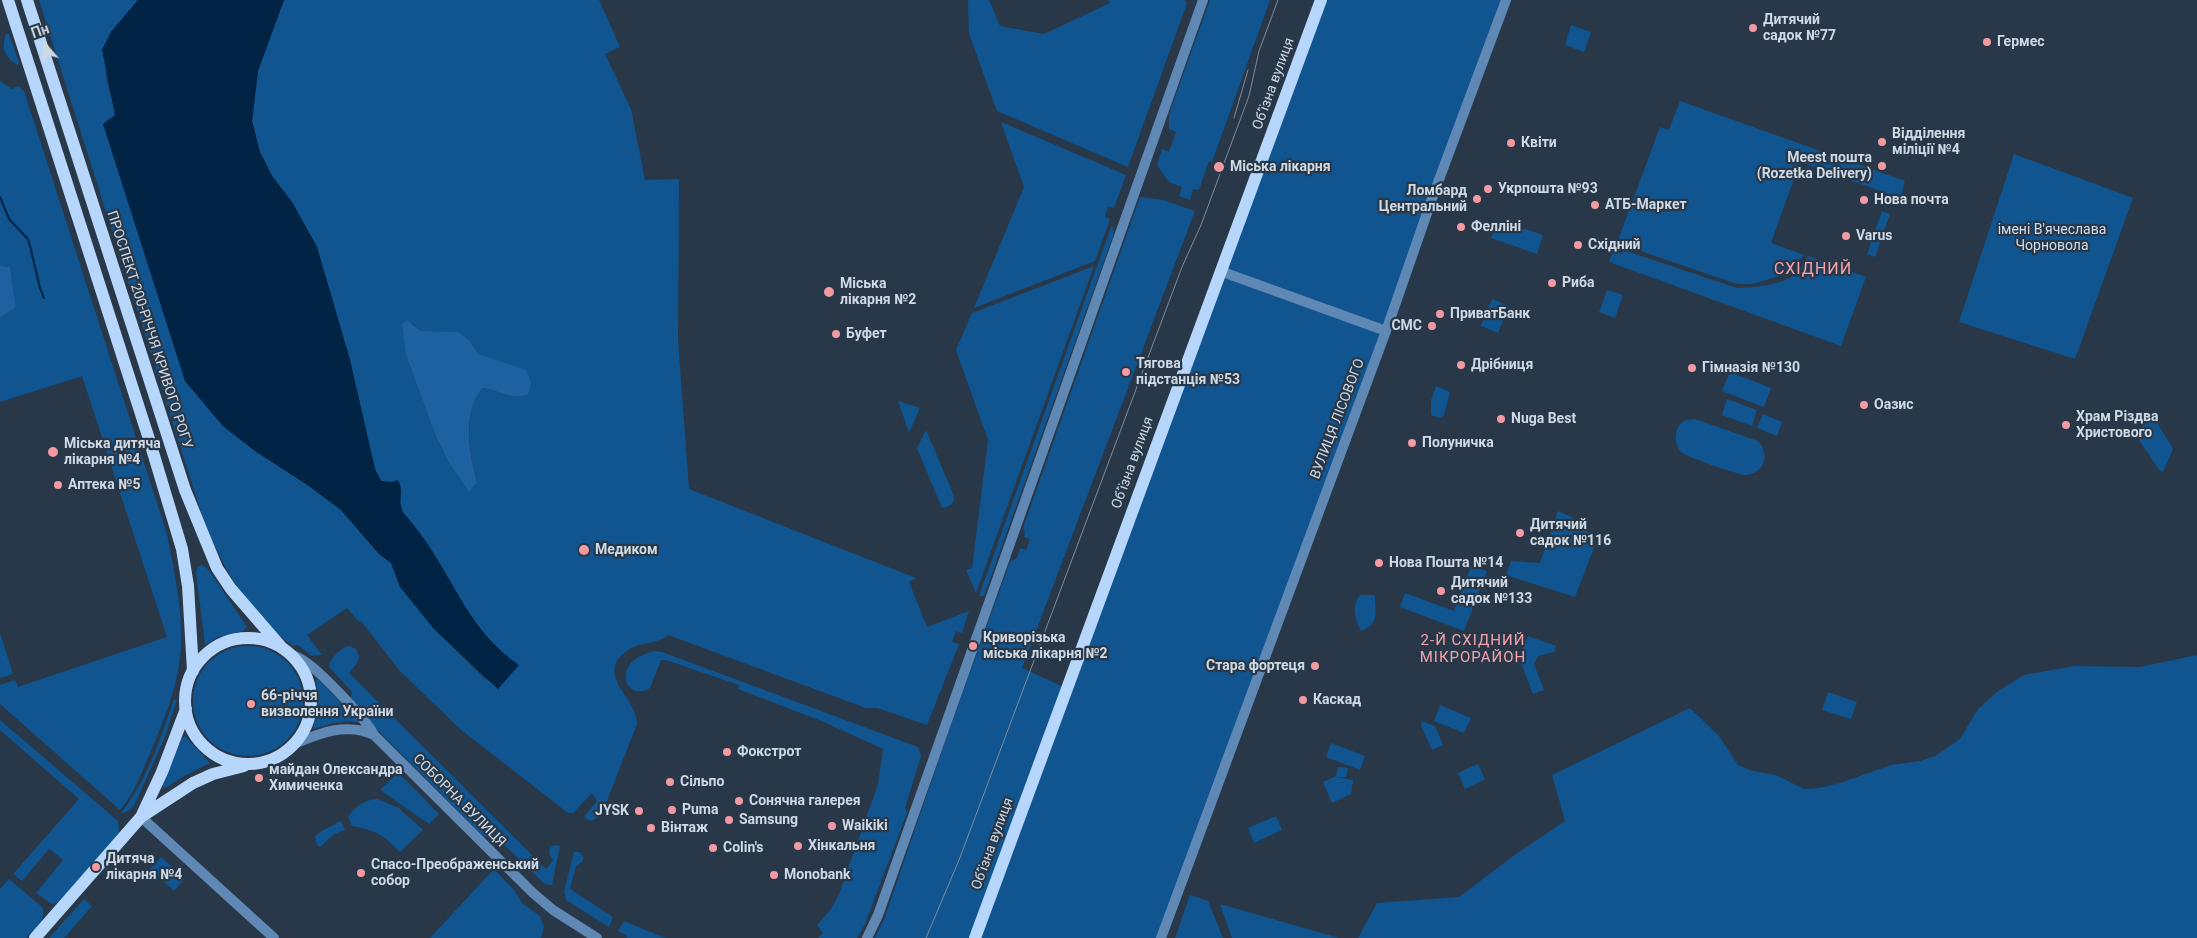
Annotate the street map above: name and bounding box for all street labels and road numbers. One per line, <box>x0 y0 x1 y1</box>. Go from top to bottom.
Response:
street label: Обʼїзна вулиця <box>1250 36 1298 132</box>
street label: ПРОСПЕКТ 200-РІЧЧЯ КРИВОГО РОГУ <box>102 209 196 451</box>
street label: ВУЛИЦЯ ЛІСОВОГО <box>1307 357 1369 481</box>
street label: Обʼїзна вулиця <box>1109 415 1157 511</box>
street label: СОБОРНА ВУЛИЦЯ <box>409 751 509 851</box>
street label: Обʼїзна вулиця <box>969 796 1017 892</box>

